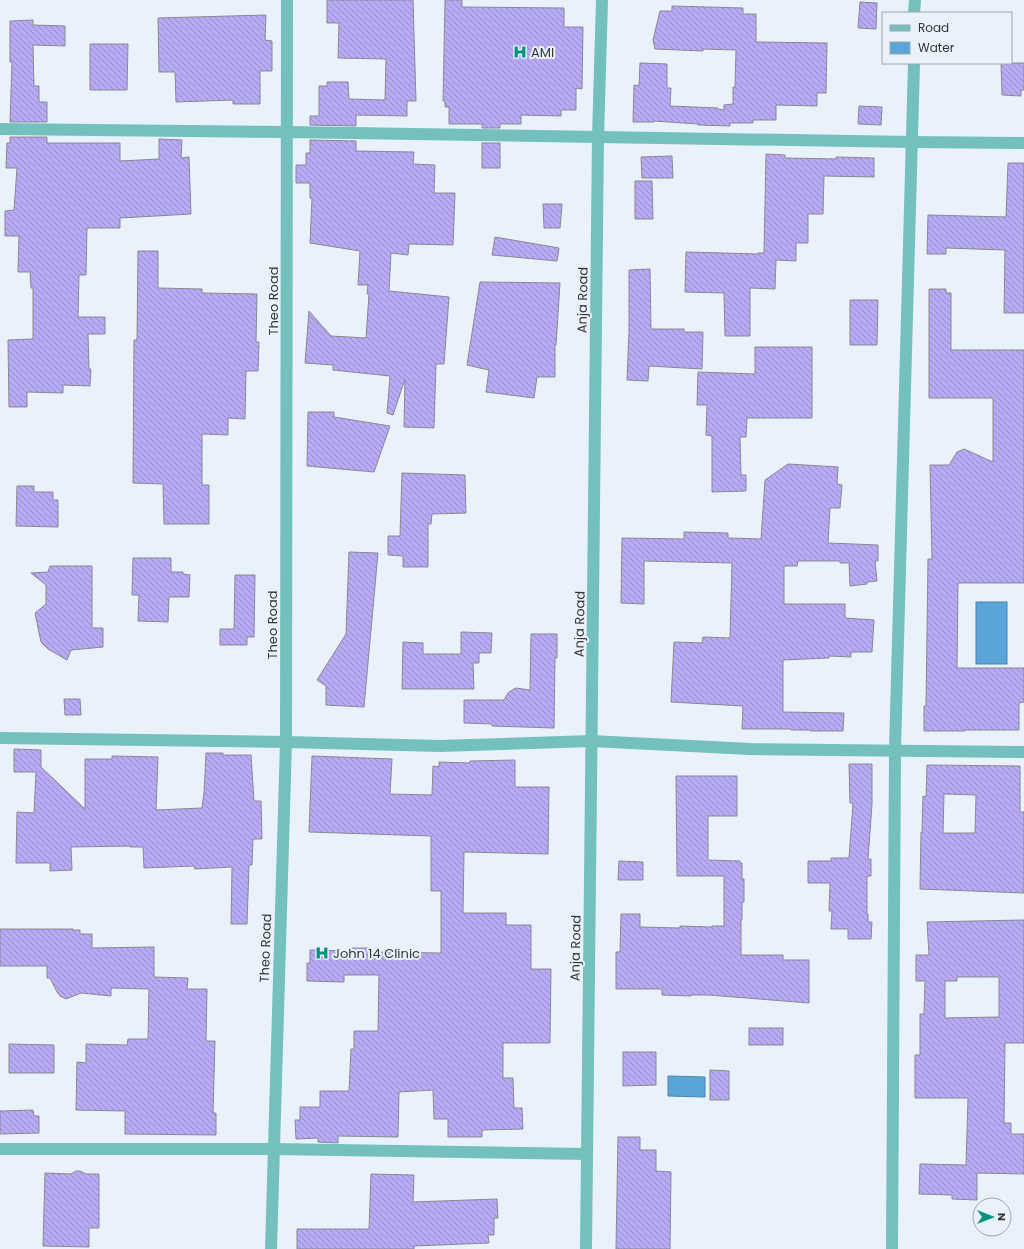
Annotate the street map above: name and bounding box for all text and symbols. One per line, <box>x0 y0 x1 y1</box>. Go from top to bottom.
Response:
legend <box>882 12 1012 64</box>
text: Road <box>918 19 949 36</box>
text: Water <box>918 39 955 56</box>
place label: AMI <box>531 43 554 62</box>
hospital icon: AMI <box>512 44 528 60</box>
street label: Theo Road <box>264 266 283 336</box>
street label: Anja Road <box>572 267 593 333</box>
street label: Theo Road <box>263 590 282 660</box>
street label: Anja Road <box>569 591 590 657</box>
street label: Theo Road <box>255 913 276 983</box>
street label: Anja Road <box>565 915 586 981</box>
place label: John 14 Clinic <box>333 944 420 963</box>
hospital icon: John 14 Clinic <box>314 945 330 961</box>
north arrow <box>972 1197 1012 1237</box>
text: N <box>994 1213 1010 1221</box>

